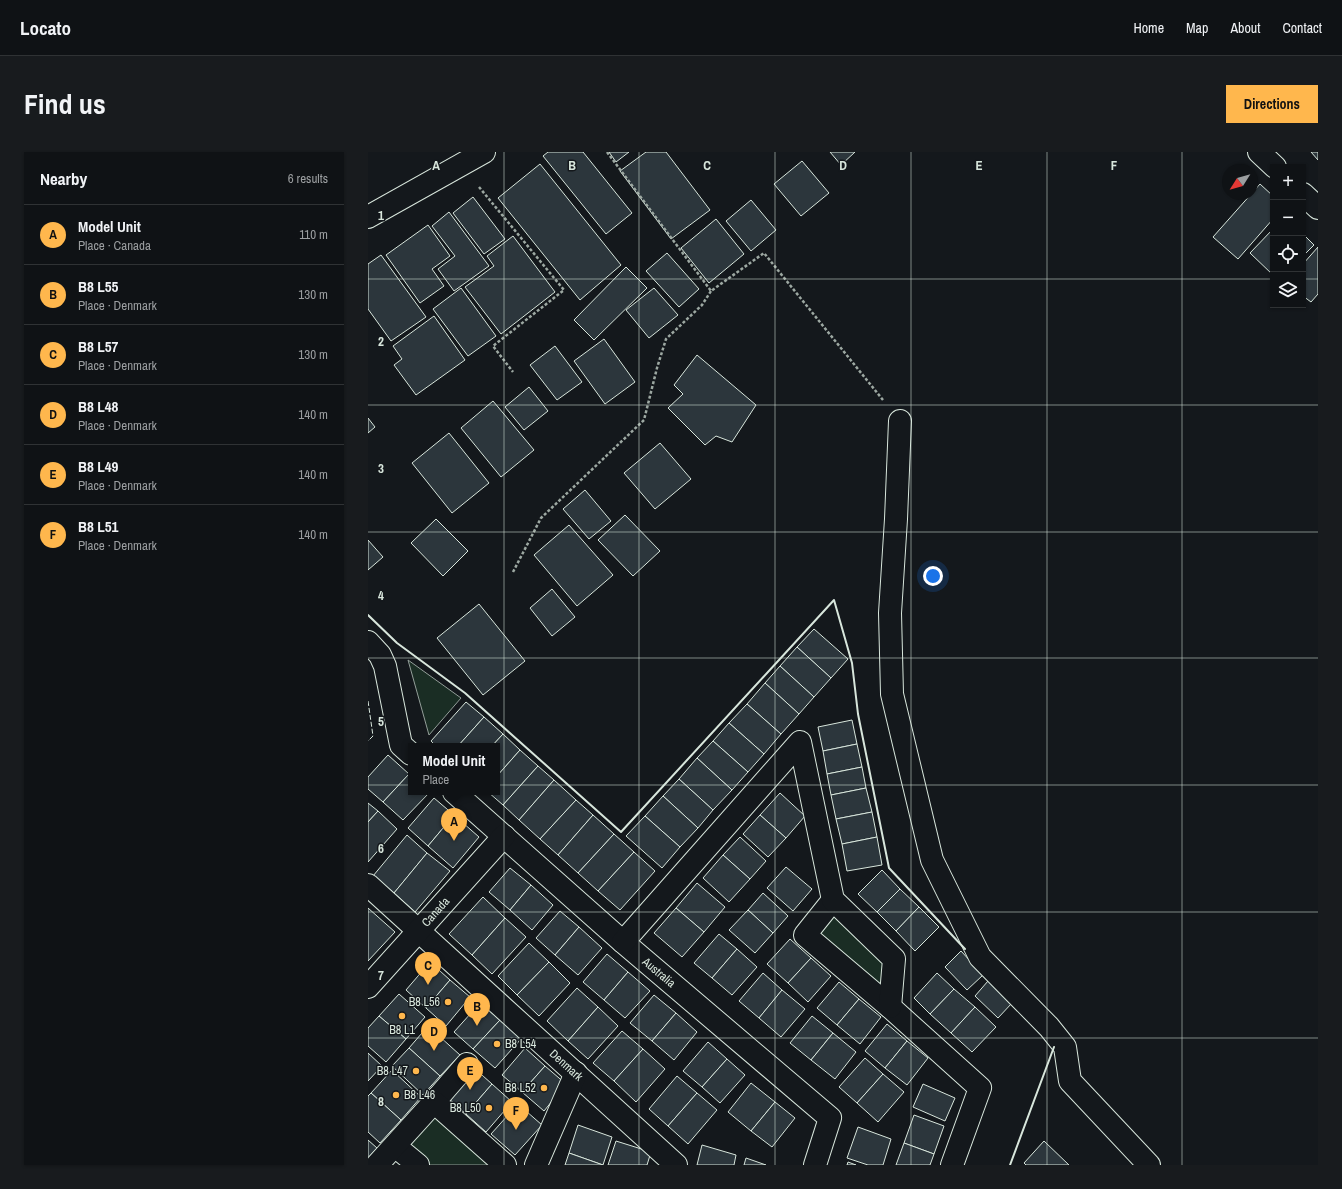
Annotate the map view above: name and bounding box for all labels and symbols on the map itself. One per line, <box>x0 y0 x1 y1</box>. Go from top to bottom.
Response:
text: A <box>432 157 440 174</box>
text: B <box>568 157 576 174</box>
text: C <box>703 157 711 174</box>
text: D <box>839 157 847 174</box>
text: E <box>975 157 983 174</box>
text: F <box>1111 157 1118 174</box>
north arrow <box>1222 164 1258 200</box>
text: 1 <box>378 207 384 224</box>
text: 2 <box>378 333 384 350</box>
text: 3 <box>378 460 384 477</box>
your location <box>923 566 943 586</box>
text: 4 <box>378 587 384 604</box>
text: 5 <box>378 713 384 730</box>
pin: A <box>441 808 467 841</box>
text: 6 <box>378 840 384 857</box>
street label: Canada <box>418 893 453 930</box>
pin: C <box>415 952 441 985</box>
street label: Australia <box>638 953 679 992</box>
text: 7 <box>378 967 384 984</box>
pin: B <box>464 993 490 1026</box>
place label: B8 L56 <box>409 994 440 1010</box>
marker: B8 L56 <box>443 997 453 1007</box>
marker: B8 L1 <box>397 1011 407 1021</box>
pin: D <box>421 1018 447 1051</box>
place label: B8 L1 <box>389 1022 415 1038</box>
place label: B8 L54 <box>505 1036 537 1052</box>
marker: B8 L54 <box>492 1039 502 1049</box>
street label: Denmark <box>546 1046 587 1085</box>
pin: E <box>457 1057 483 1090</box>
place label: B8 L47 <box>377 1063 409 1079</box>
marker: B8 L47 <box>411 1066 421 1076</box>
place label: B8 L52 <box>505 1080 536 1096</box>
marker: B8 L52 <box>539 1083 549 1093</box>
place label: B8 L46 <box>404 1087 435 1103</box>
marker: B8 L46 <box>391 1090 401 1100</box>
text: 8 <box>378 1093 384 1110</box>
pin: F <box>503 1097 529 1130</box>
place label: B8 L50 <box>450 1100 481 1116</box>
marker: B8 L50 <box>484 1103 494 1113</box>

